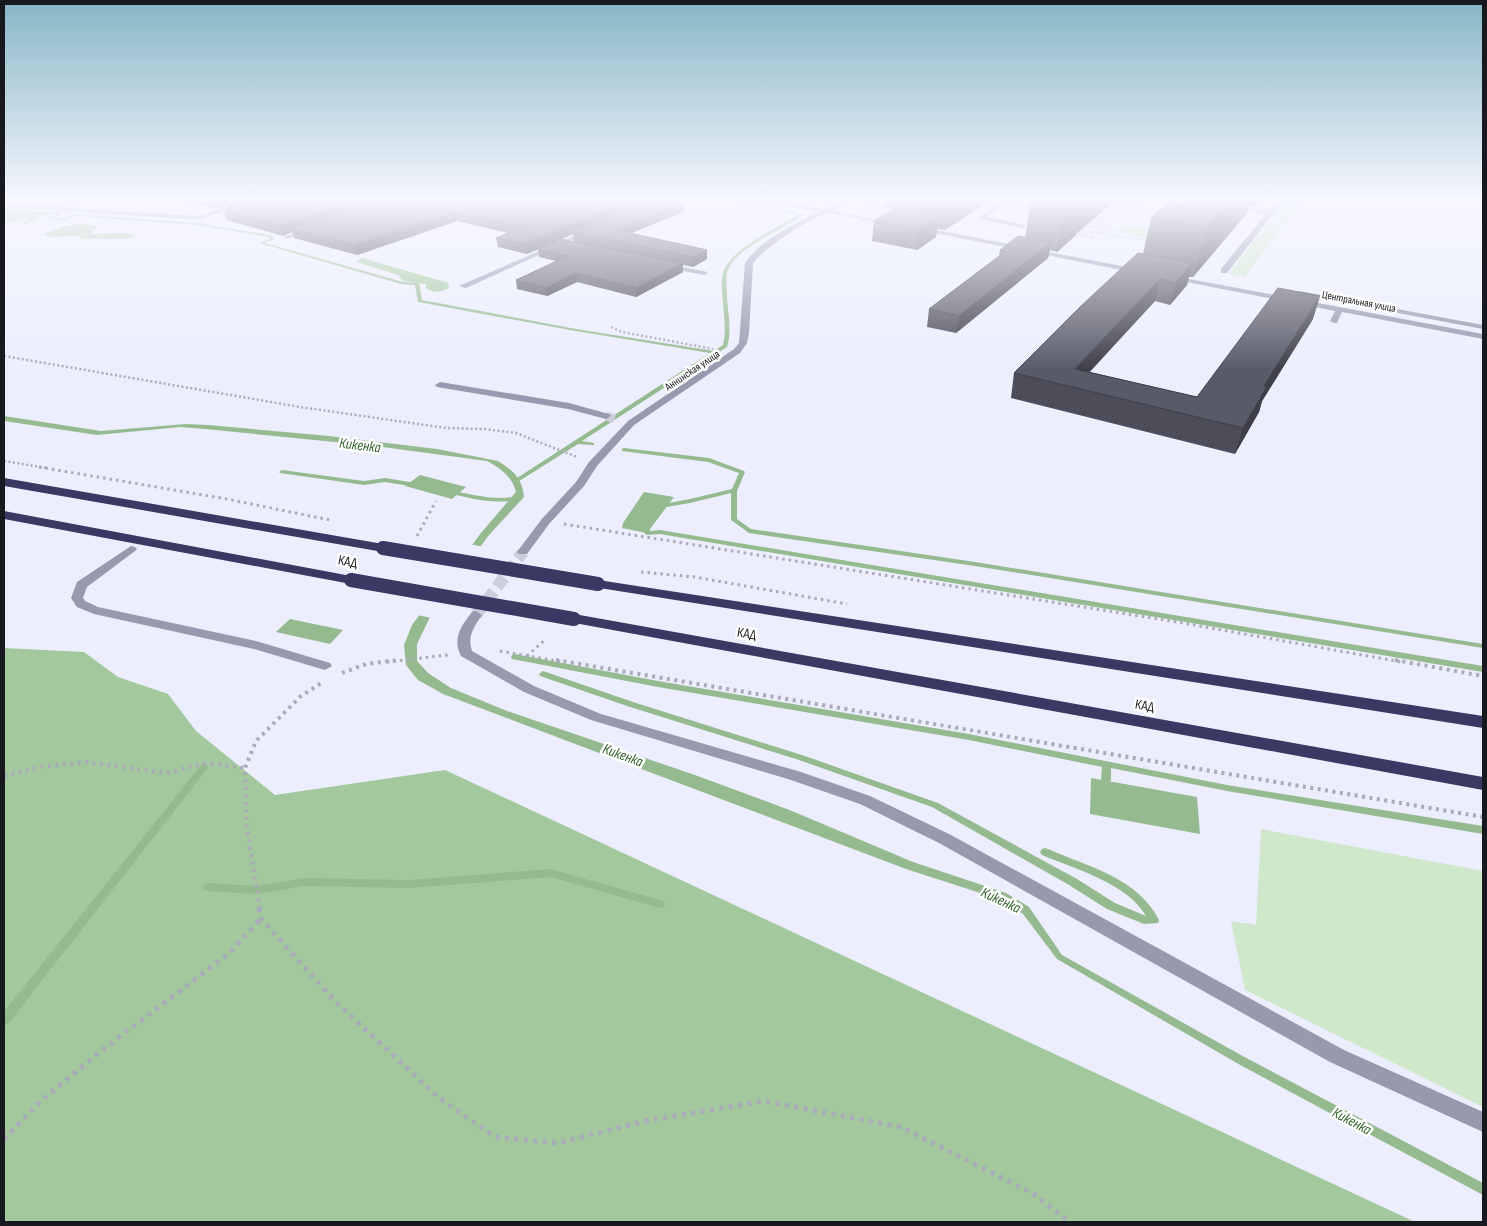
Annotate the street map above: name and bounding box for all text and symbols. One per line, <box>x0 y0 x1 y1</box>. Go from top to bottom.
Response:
street label: Центральная улица <box>1321 288 1397 315</box>
street label: Аннинская улица <box>661 347 722 394</box>
water label: Кикенка <box>338 434 382 457</box>
street label: КАД <box>337 551 359 572</box>
street label: КАД <box>736 623 758 644</box>
street label: КАД <box>1134 695 1156 716</box>
water label: Кикенка <box>600 739 646 771</box>
water label: Кикенка <box>978 883 1024 918</box>
water label: Кикенка <box>1329 1103 1375 1140</box>

